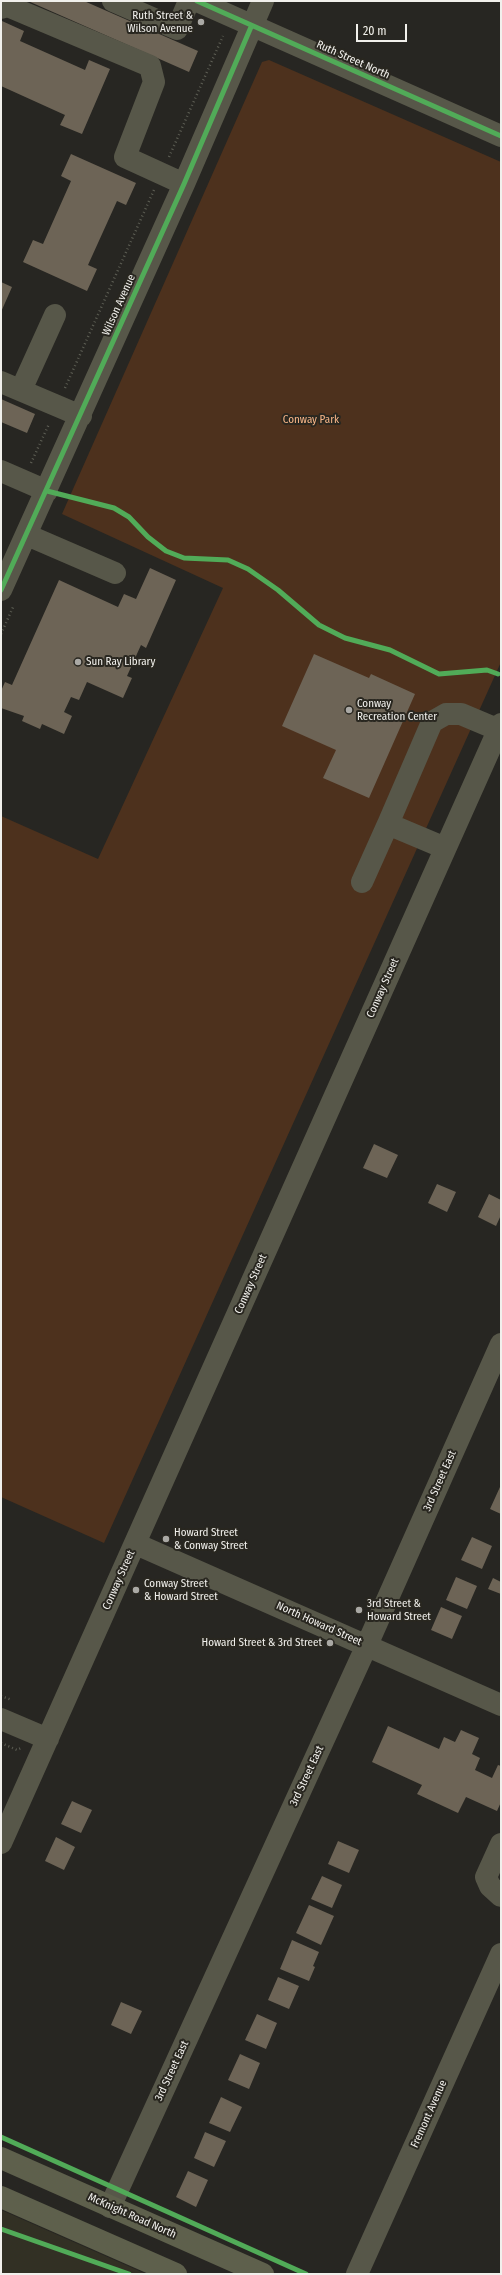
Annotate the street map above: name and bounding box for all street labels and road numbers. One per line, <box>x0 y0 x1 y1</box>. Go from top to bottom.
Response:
street label: Ruth Street North <box>314 38 392 82</box>
street label: Wilson Avenue <box>100 272 138 338</box>
street label: Conway Street <box>364 956 402 1020</box>
street label: Conway Street <box>232 1252 270 1316</box>
street label: 3rd Street East <box>421 1449 459 1513</box>
street label: Conway Street <box>100 1548 138 1612</box>
street label: North Howard Street <box>274 1599 364 1649</box>
street label: 3rd Street East <box>287 1744 327 1808</box>
street label: 3rd Street East <box>152 2039 192 2103</box>
street label: Fremont Avenue <box>408 2078 450 2150</box>
street label: McKnight Road North <box>86 2191 178 2241</box>

